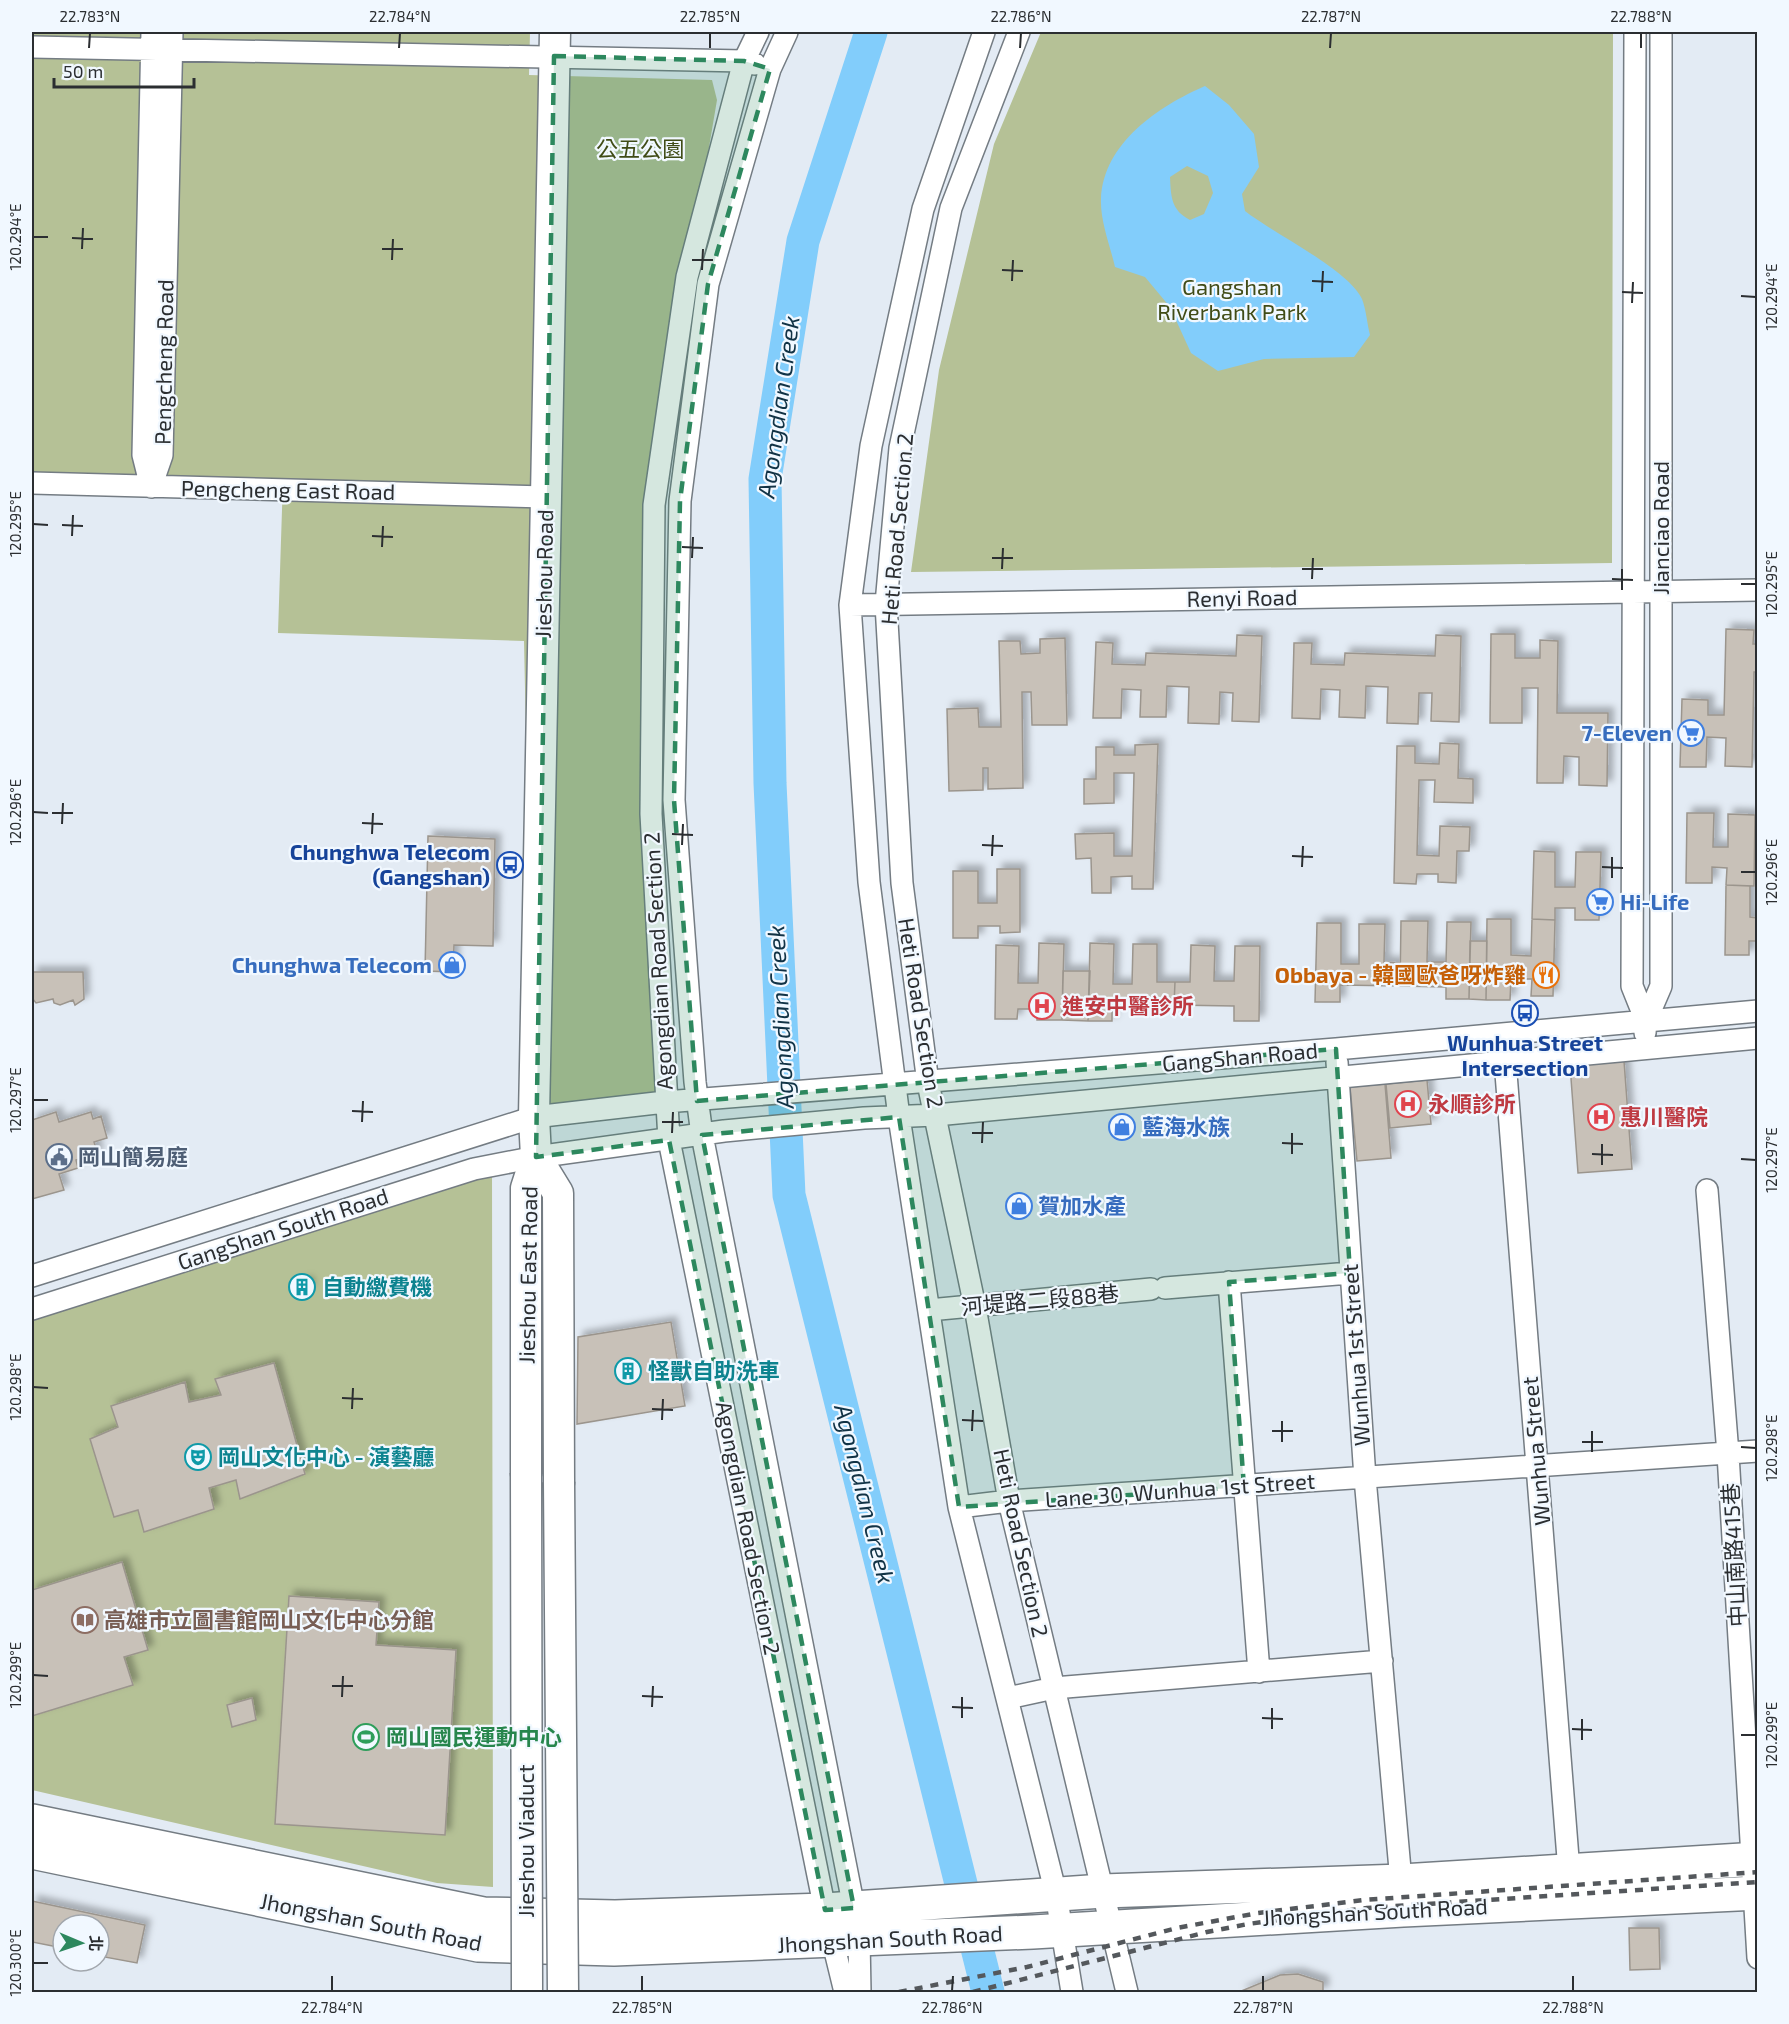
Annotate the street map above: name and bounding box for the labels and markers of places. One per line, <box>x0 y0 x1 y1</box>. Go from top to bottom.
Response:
supermarket icon: 7-Eleven <box>1676 718 1706 748</box>
place label: 7-Eleven <box>1582 719 1672 745</box>
place label: Chunghwa Telecom (Gangshan) <box>290 838 490 889</box>
bus stop icon: Chunghwa Telecom (Gangshan) <box>495 850 525 880</box>
supermarket icon: Hi-Life <box>1585 887 1615 917</box>
place label: Hi-Life <box>1620 888 1689 914</box>
shop icon: Chunghwa Telecom <box>437 950 467 980</box>
place label: Chunghwa Telecom <box>232 951 432 977</box>
restaurant icon: Obbaya - 韓國歐爸呀炸雞 <box>1531 960 1561 990</box>
place label: Obbaya - 韓國歐爸呀炸雞 <box>1275 961 1526 988</box>
hospital icon: 進安中醫診所 <box>1027 991 1057 1021</box>
place label: 進安中醫診所 <box>1062 992 1194 1018</box>
bus stop icon: Wunhua Street Intersection <box>1510 998 1540 1028</box>
place label: Wunhua Street Intersection <box>1447 1029 1603 1080</box>
hospital icon: 永順診所 <box>1393 1089 1423 1119</box>
place label: 永順診所 <box>1428 1090 1516 1116</box>
hospital icon: 惠川醫院 <box>1586 1102 1616 1132</box>
place label: 惠川醫院 <box>1620 1103 1708 1129</box>
shop icon: 藍海水族 <box>1107 1112 1137 1142</box>
place label: 藍海水族 <box>1142 1113 1230 1139</box>
public building icon: 岡山簡易庭 <box>44 1142 74 1172</box>
place label: 岡山簡易庭 <box>78 1143 188 1169</box>
shop icon: 賀加水產 <box>1004 1191 1034 1221</box>
place label: 賀加水產 <box>1038 1192 1126 1218</box>
building icon: 自動繳費機 <box>287 1272 317 1302</box>
place label: 自動繳費機 <box>322 1273 432 1299</box>
building icon: 怪獸自助洗車 <box>613 1356 643 1386</box>
place label: 怪獸自助洗車 <box>648 1357 780 1383</box>
theatre icon: 岡山文化中心 - 演藝廳 <box>183 1442 213 1472</box>
place label: 岡山文化中心 - 演藝廳 <box>218 1443 435 1469</box>
library icon: 高雄市立圖書館岡山文化中心分館 <box>70 1605 100 1635</box>
place label: 高雄市立圖書館岡山文化中心分館 <box>104 1606 434 1632</box>
sports icon: 岡山國民運動中心 <box>351 1722 381 1752</box>
place label: 岡山國民運動中心 <box>386 1723 562 1749</box>

